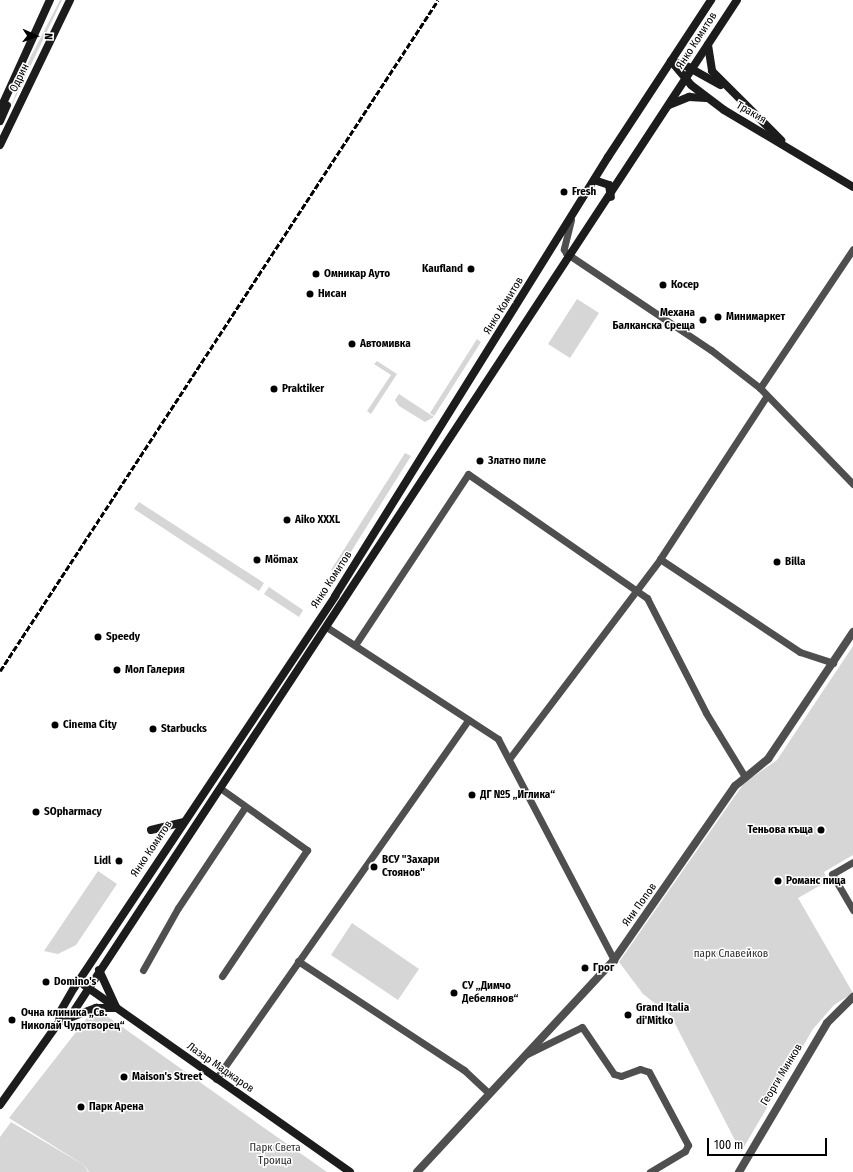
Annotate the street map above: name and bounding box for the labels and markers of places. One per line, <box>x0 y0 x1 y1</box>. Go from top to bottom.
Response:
place label: Fresh <box>572 185 596 199</box>
marker: Fresh <box>559 187 569 197</box>
place label: Kaufland <box>422 262 463 276</box>
marker: Kaufland <box>466 264 476 274</box>
place label: Омникар Ауто <box>324 267 390 281</box>
marker: Омникар Ауто <box>311 269 321 279</box>
place label: Косер <box>671 278 699 292</box>
marker: Косер <box>658 280 668 290</box>
place label: Нисан <box>318 287 347 301</box>
marker: Нисан <box>305 289 315 299</box>
place label: Механа Балканска Среща <box>613 307 695 333</box>
place label: Минимаркет <box>726 310 785 324</box>
marker: Минимаркет <box>713 312 723 322</box>
marker: Механа Балканска Среща <box>698 315 708 325</box>
place label: Автомивка <box>360 337 411 351</box>
marker: Автомивка <box>347 339 357 349</box>
place label: Praktiker <box>282 382 324 396</box>
marker: Praktiker <box>269 384 279 394</box>
place label: Златно пиле <box>488 454 546 468</box>
marker: Златно пиле <box>475 456 485 466</box>
place label: Aiko XXXL <box>295 513 340 527</box>
marker: Aiko XXXL <box>282 515 292 525</box>
place label: Mömax <box>265 553 298 567</box>
marker: Mömax <box>252 555 262 565</box>
place label: Billa <box>785 555 805 569</box>
marker: Billa <box>772 557 782 567</box>
place label: Speedy <box>106 630 140 644</box>
marker: Speedy <box>93 632 103 642</box>
place label: Мол Галерия <box>125 663 185 677</box>
marker: Мол Галерия <box>112 665 122 675</box>
place label: Cinema City <box>63 718 117 732</box>
marker: Cinema City <box>50 720 60 730</box>
place label: Starbucks <box>161 722 207 736</box>
marker: Starbucks <box>148 724 158 734</box>
place label: ДГ №5 „Иглика“ <box>480 788 555 802</box>
marker: ДГ №5 „Иглика“ <box>467 790 477 800</box>
place label: SOpharmacy <box>44 805 102 819</box>
marker: SOpharmacy <box>31 807 41 817</box>
place label: Теньова къща <box>747 823 813 837</box>
marker: Теньова къща <box>816 825 826 835</box>
place label: Lidl <box>94 854 111 868</box>
place label: ВСУ "Захари Стоянов" <box>382 854 440 880</box>
marker: Lidl <box>114 856 124 866</box>
marker: ВСУ "Захари Стоянов" <box>369 862 379 872</box>
place label: Романс пица <box>786 874 846 888</box>
marker: Романс пица <box>773 876 783 886</box>
place label: Грог <box>593 961 614 975</box>
marker: Грог <box>580 963 590 973</box>
place label: Domino's <box>54 975 96 989</box>
marker: Domino's <box>41 977 51 987</box>
place label: СУ „Димчо Дебелянов“ <box>462 980 518 1006</box>
marker: СУ „Димчо Дебелянов“ <box>449 988 459 998</box>
place label: Grand Italia di'Mitko <box>636 1002 689 1028</box>
place label: Oчна клиника „Св. Николай Чудотворец“ <box>21 1007 125 1033</box>
marker: Grand Italia di'Mitko <box>623 1010 633 1020</box>
marker: Oчна клиника „Св. Николай Чудотворец“ <box>6 1014 18 1026</box>
place label: Maison's Street <box>132 1070 202 1084</box>
marker: Maison's Street <box>119 1072 129 1082</box>
place label: Парк Арена <box>89 1100 144 1114</box>
marker: Парк Арена <box>76 1102 86 1112</box>

